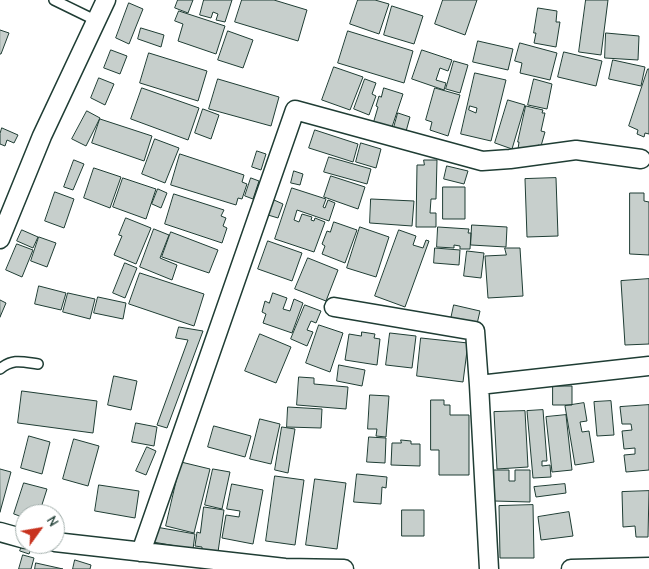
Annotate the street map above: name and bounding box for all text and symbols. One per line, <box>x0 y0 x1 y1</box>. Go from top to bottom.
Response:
north arrow <box>15 504 65 554</box>
text: N <box>43 513 62 530</box>

